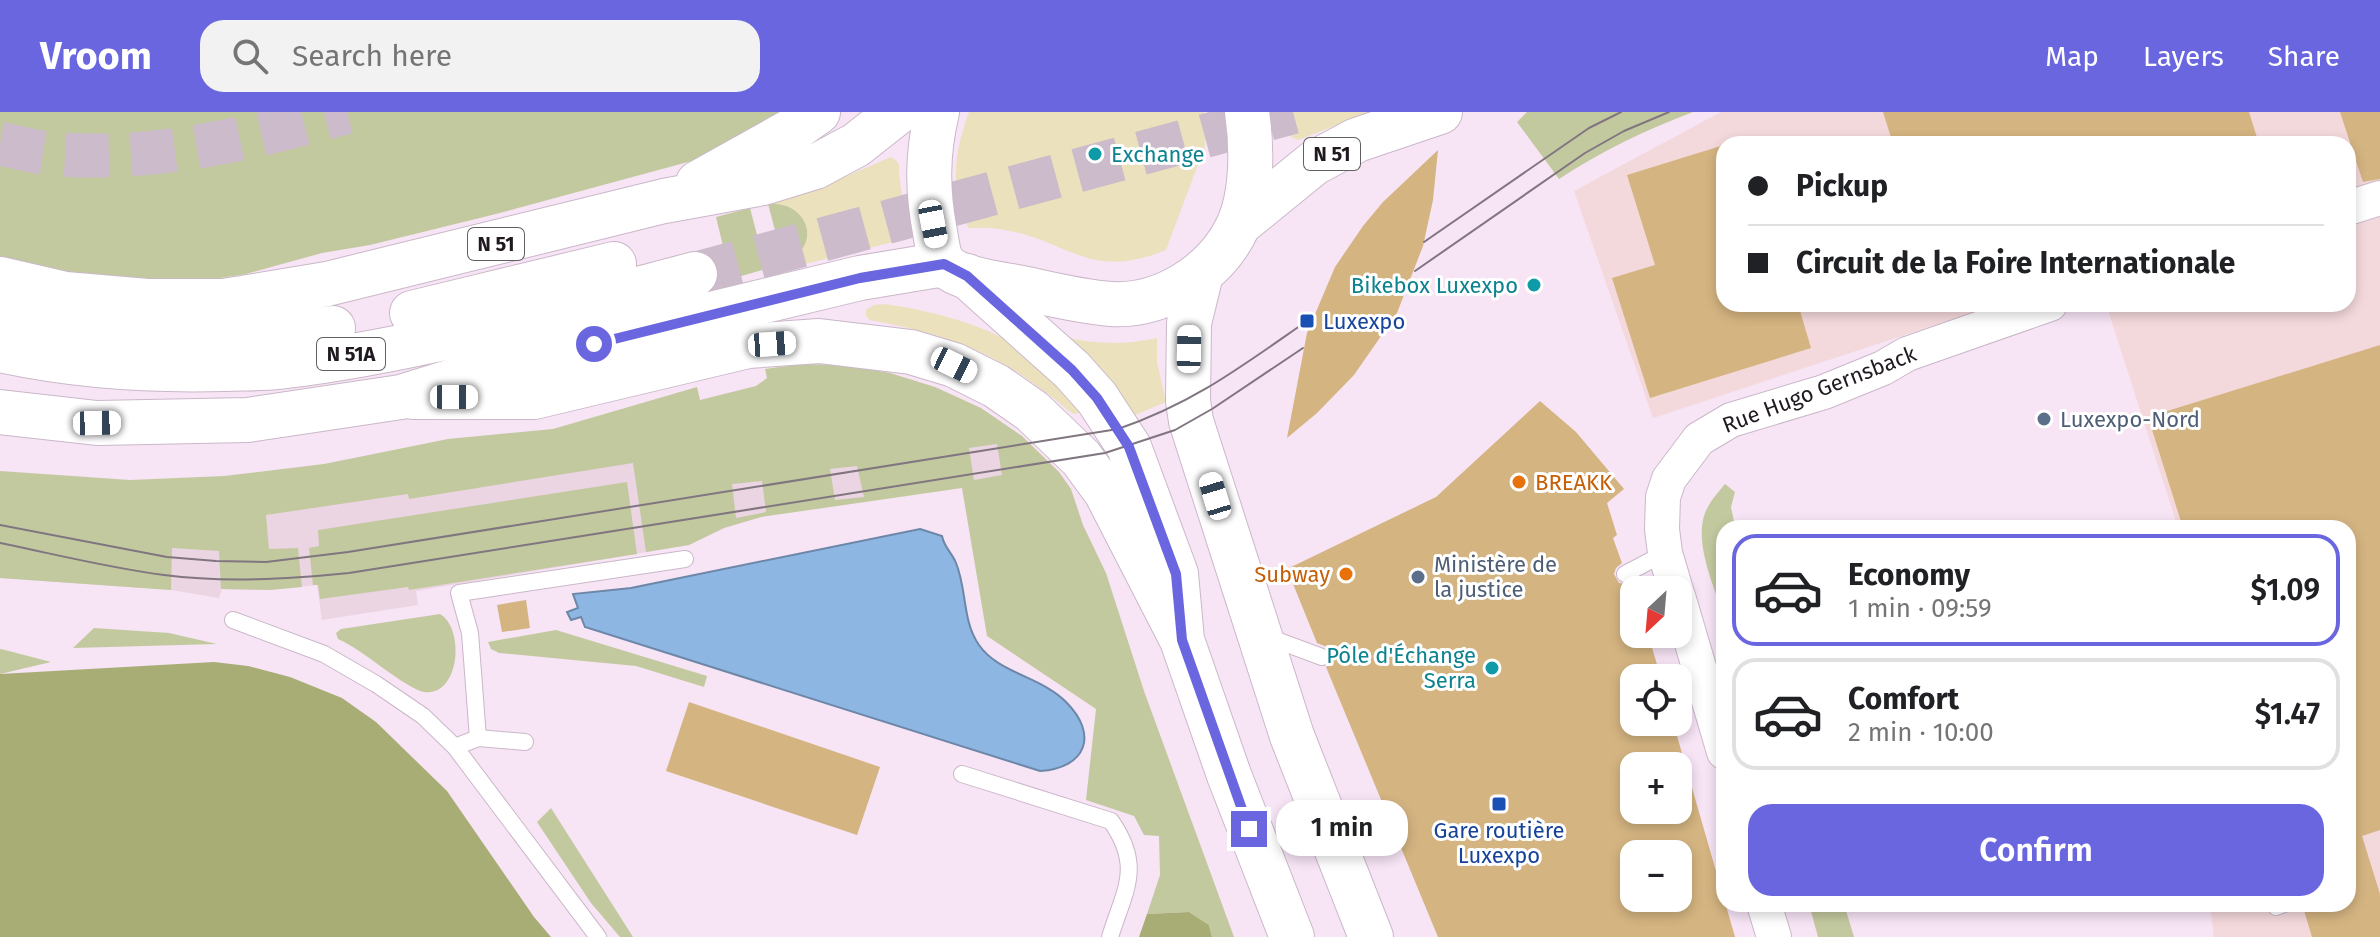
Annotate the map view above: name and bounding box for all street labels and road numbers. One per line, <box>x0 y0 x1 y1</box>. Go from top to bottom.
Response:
road number: N 51 <box>1304 138 1360 170</box>
road number: N 51 <box>468 228 524 260</box>
road number: N 51A <box>317 338 385 370</box>
street label: Rue Hugo Gernsback <box>1718 340 1921 439</box>

